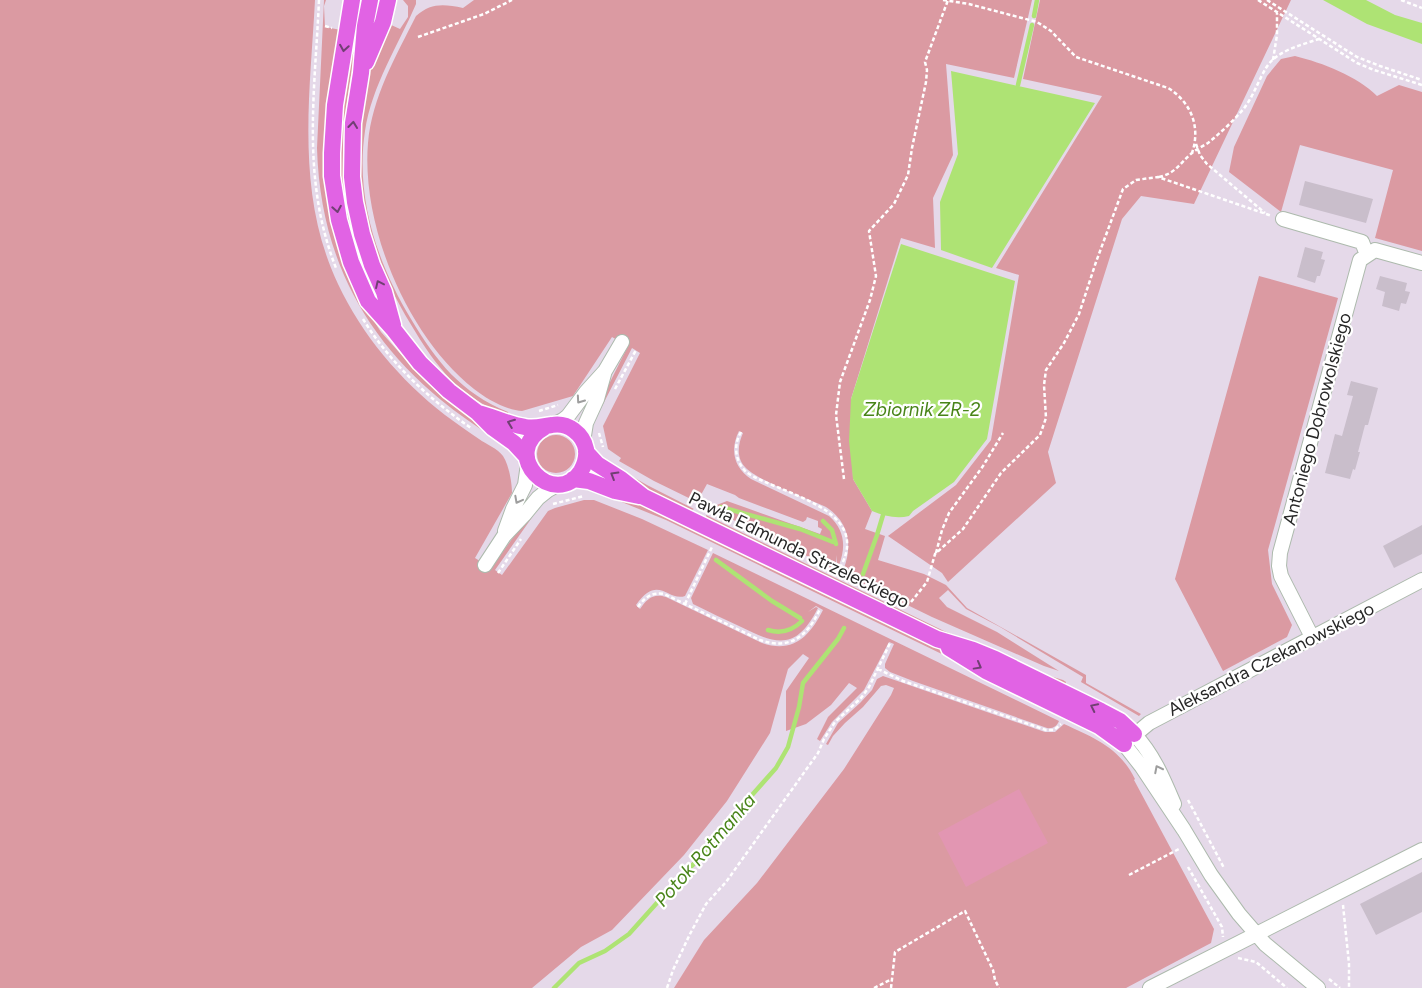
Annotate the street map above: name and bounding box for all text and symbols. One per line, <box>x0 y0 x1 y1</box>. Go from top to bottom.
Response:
one-way arrow <box>340 44 350 53</box>
one-way arrow <box>347 121 358 129</box>
one-way arrow <box>331 205 341 214</box>
one-way arrow <box>375 280 386 289</box>
street label: Antoniego Dobrowolskiego <box>1278 310 1356 528</box>
one-way arrow <box>577 394 586 403</box>
water label: Zbiornik ZR-2 <box>864 398 981 421</box>
one-way arrow <box>507 419 516 429</box>
one-way arrow <box>611 471 620 481</box>
street label: Pawła Edmunda Strzeleckiego <box>685 487 913 613</box>
one-way arrow <box>514 495 524 504</box>
street label: Aleksandra Czekanowskiego <box>1164 597 1378 721</box>
one-way arrow <box>972 660 981 670</box>
one-way arrow <box>1090 703 1099 713</box>
one-way arrow <box>1154 765 1164 774</box>
water label: Potok Rotmanka <box>650 789 760 911</box>

